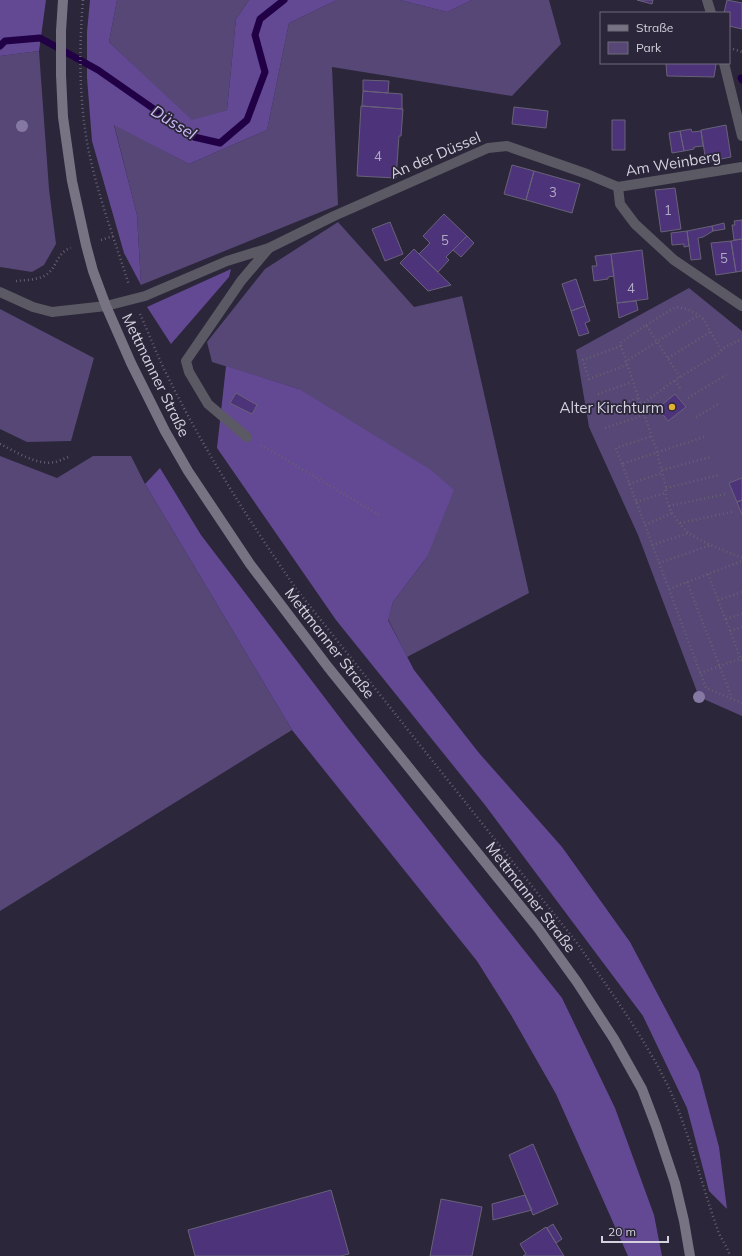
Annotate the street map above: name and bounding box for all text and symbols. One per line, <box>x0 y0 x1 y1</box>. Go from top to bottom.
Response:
legend <box>600 12 730 64</box>
text: Straße <box>636 20 673 35</box>
text: Park <box>636 40 662 55</box>
water label: Düssel <box>148 100 200 144</box>
street label: An der Düssel <box>387 127 483 183</box>
street label: Am Weinberg <box>624 146 722 180</box>
house number: 4 <box>374 148 382 164</box>
house number: 3 <box>549 184 557 200</box>
house number: 1 <box>664 202 672 218</box>
house number: 5 <box>441 232 449 248</box>
house number: 5 <box>720 250 728 266</box>
house number: 4 <box>627 280 635 296</box>
street label: Mettmanner Straße <box>118 310 194 440</box>
place label: Alter Kirchturm <box>560 398 664 417</box>
marker: Alter Kirchturm <box>667 402 677 412</box>
street label: Mettmanner Straße <box>281 584 379 702</box>
street label: Mettmanner Straße <box>482 838 580 956</box>
scale bar <box>602 1218 668 1244</box>
text: 20 m <box>608 1224 636 1239</box>

